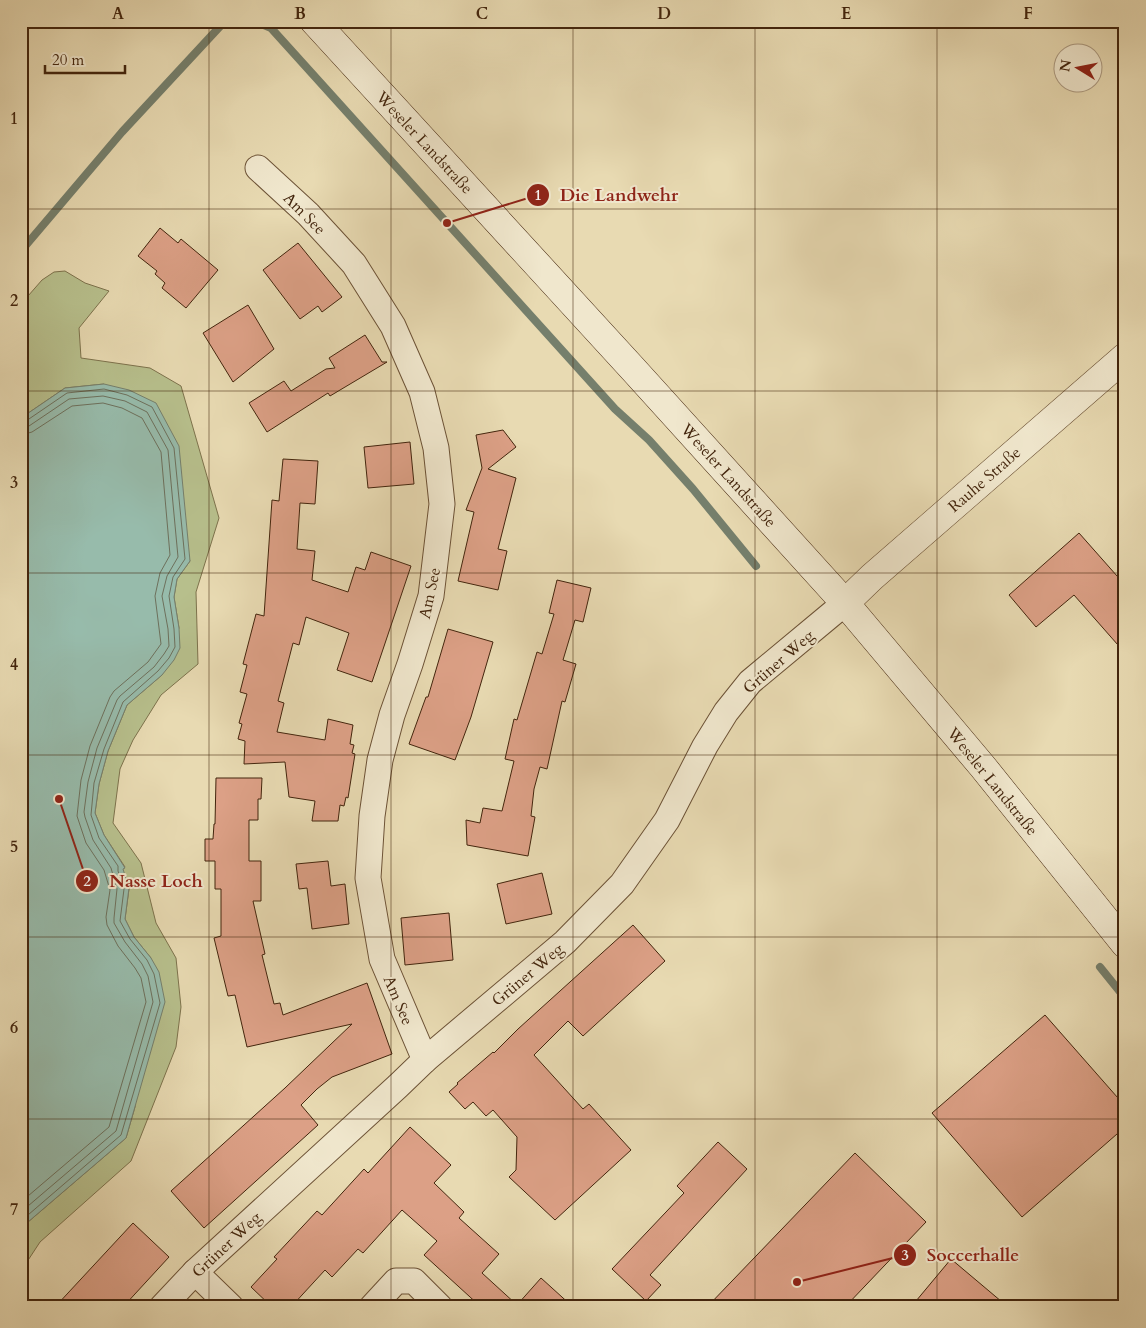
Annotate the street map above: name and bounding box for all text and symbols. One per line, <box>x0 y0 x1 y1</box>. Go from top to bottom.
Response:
text: A <box>112 3 124 25</box>
text: B <box>294 3 306 25</box>
text: C <box>476 3 488 25</box>
text: D <box>657 3 671 25</box>
text: E <box>841 3 851 25</box>
text: F <box>1023 3 1033 25</box>
scale bar <box>45 42 125 74</box>
north arrow <box>1054 42 1104 92</box>
text: 20 m <box>52 50 84 70</box>
text: N <box>1055 58 1076 73</box>
street label: Weseler Landstraße <box>370 86 478 199</box>
text: 1 <box>10 108 18 130</box>
callout: Die Landwehr <box>525 178 689 211</box>
text: Die Landwehr <box>560 183 679 208</box>
text: 1 <box>534 185 542 205</box>
street label: Am See <box>278 188 330 240</box>
text: 2 <box>10 290 18 312</box>
street label: Weseler Landstraße <box>675 418 781 533</box>
street label: Rauhe Straße <box>944 442 1026 517</box>
text: 3 <box>10 472 18 494</box>
street label: Am See <box>414 566 446 621</box>
street label: Grüner Weg <box>738 625 819 699</box>
text: 4 <box>10 654 18 676</box>
street label: Weseler Landstraße <box>941 722 1043 840</box>
text: 5 <box>10 836 18 858</box>
callout: Nasse Loch <box>74 864 213 897</box>
text: Nasse Loch <box>109 869 203 894</box>
text: 2 <box>83 871 91 891</box>
street label: Grüner Weg <box>487 938 568 1011</box>
street label: Am See <box>378 972 418 1029</box>
text: 6 <box>10 1017 18 1039</box>
text: 7 <box>10 1199 18 1221</box>
street label: Grüner Weg <box>187 1207 266 1283</box>
callout: Soccerhalle <box>892 1238 1029 1271</box>
text: Soccerhalle <box>927 1243 1019 1268</box>
text: 3 <box>901 1245 909 1265</box>

